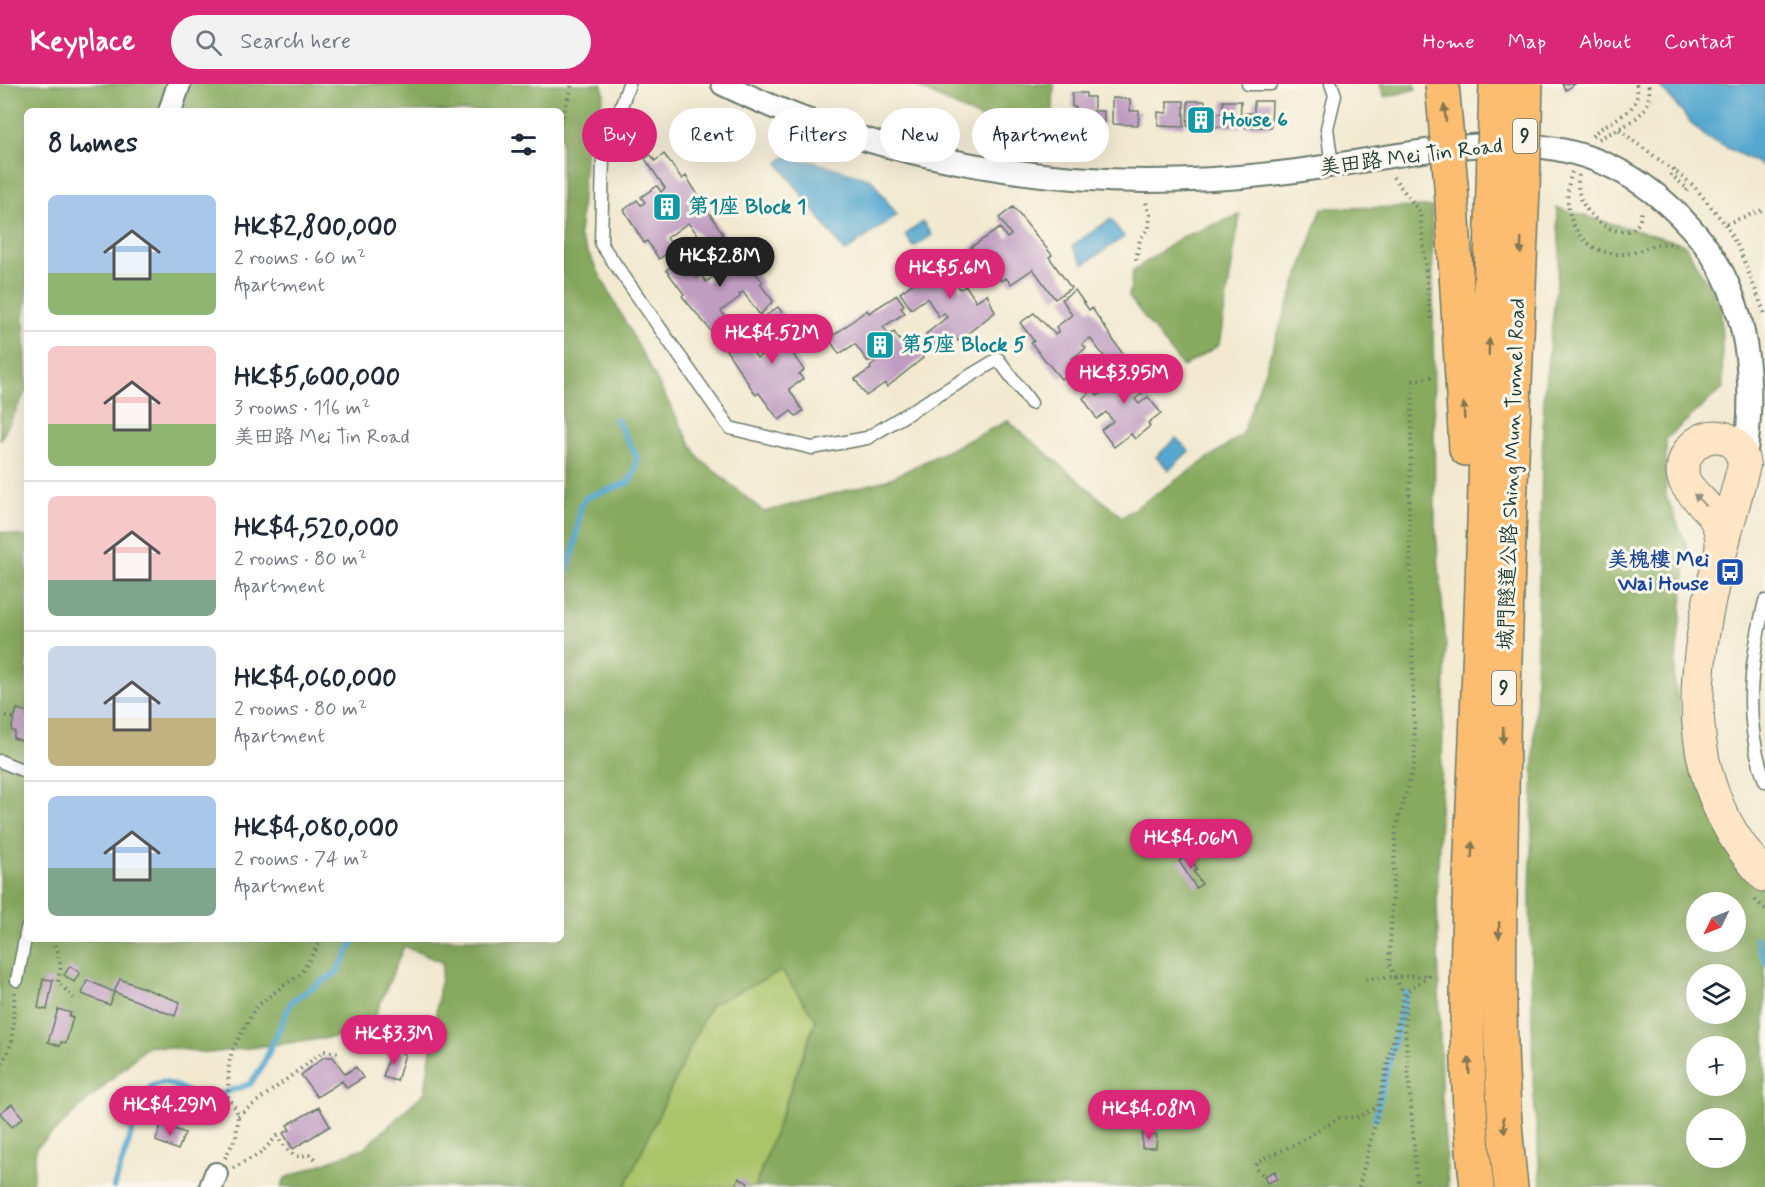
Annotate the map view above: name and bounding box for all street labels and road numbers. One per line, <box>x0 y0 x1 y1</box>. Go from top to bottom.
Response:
road number: 9 <box>1513 119 1537 153</box>
street label: 美田路 Mei Tin Road <box>1318 132 1504 182</box>
street label: 城門隧道公路 Shing Mun Tunnel Road <box>1492 298 1532 650</box>
road number: 9 <box>1492 671 1516 705</box>

